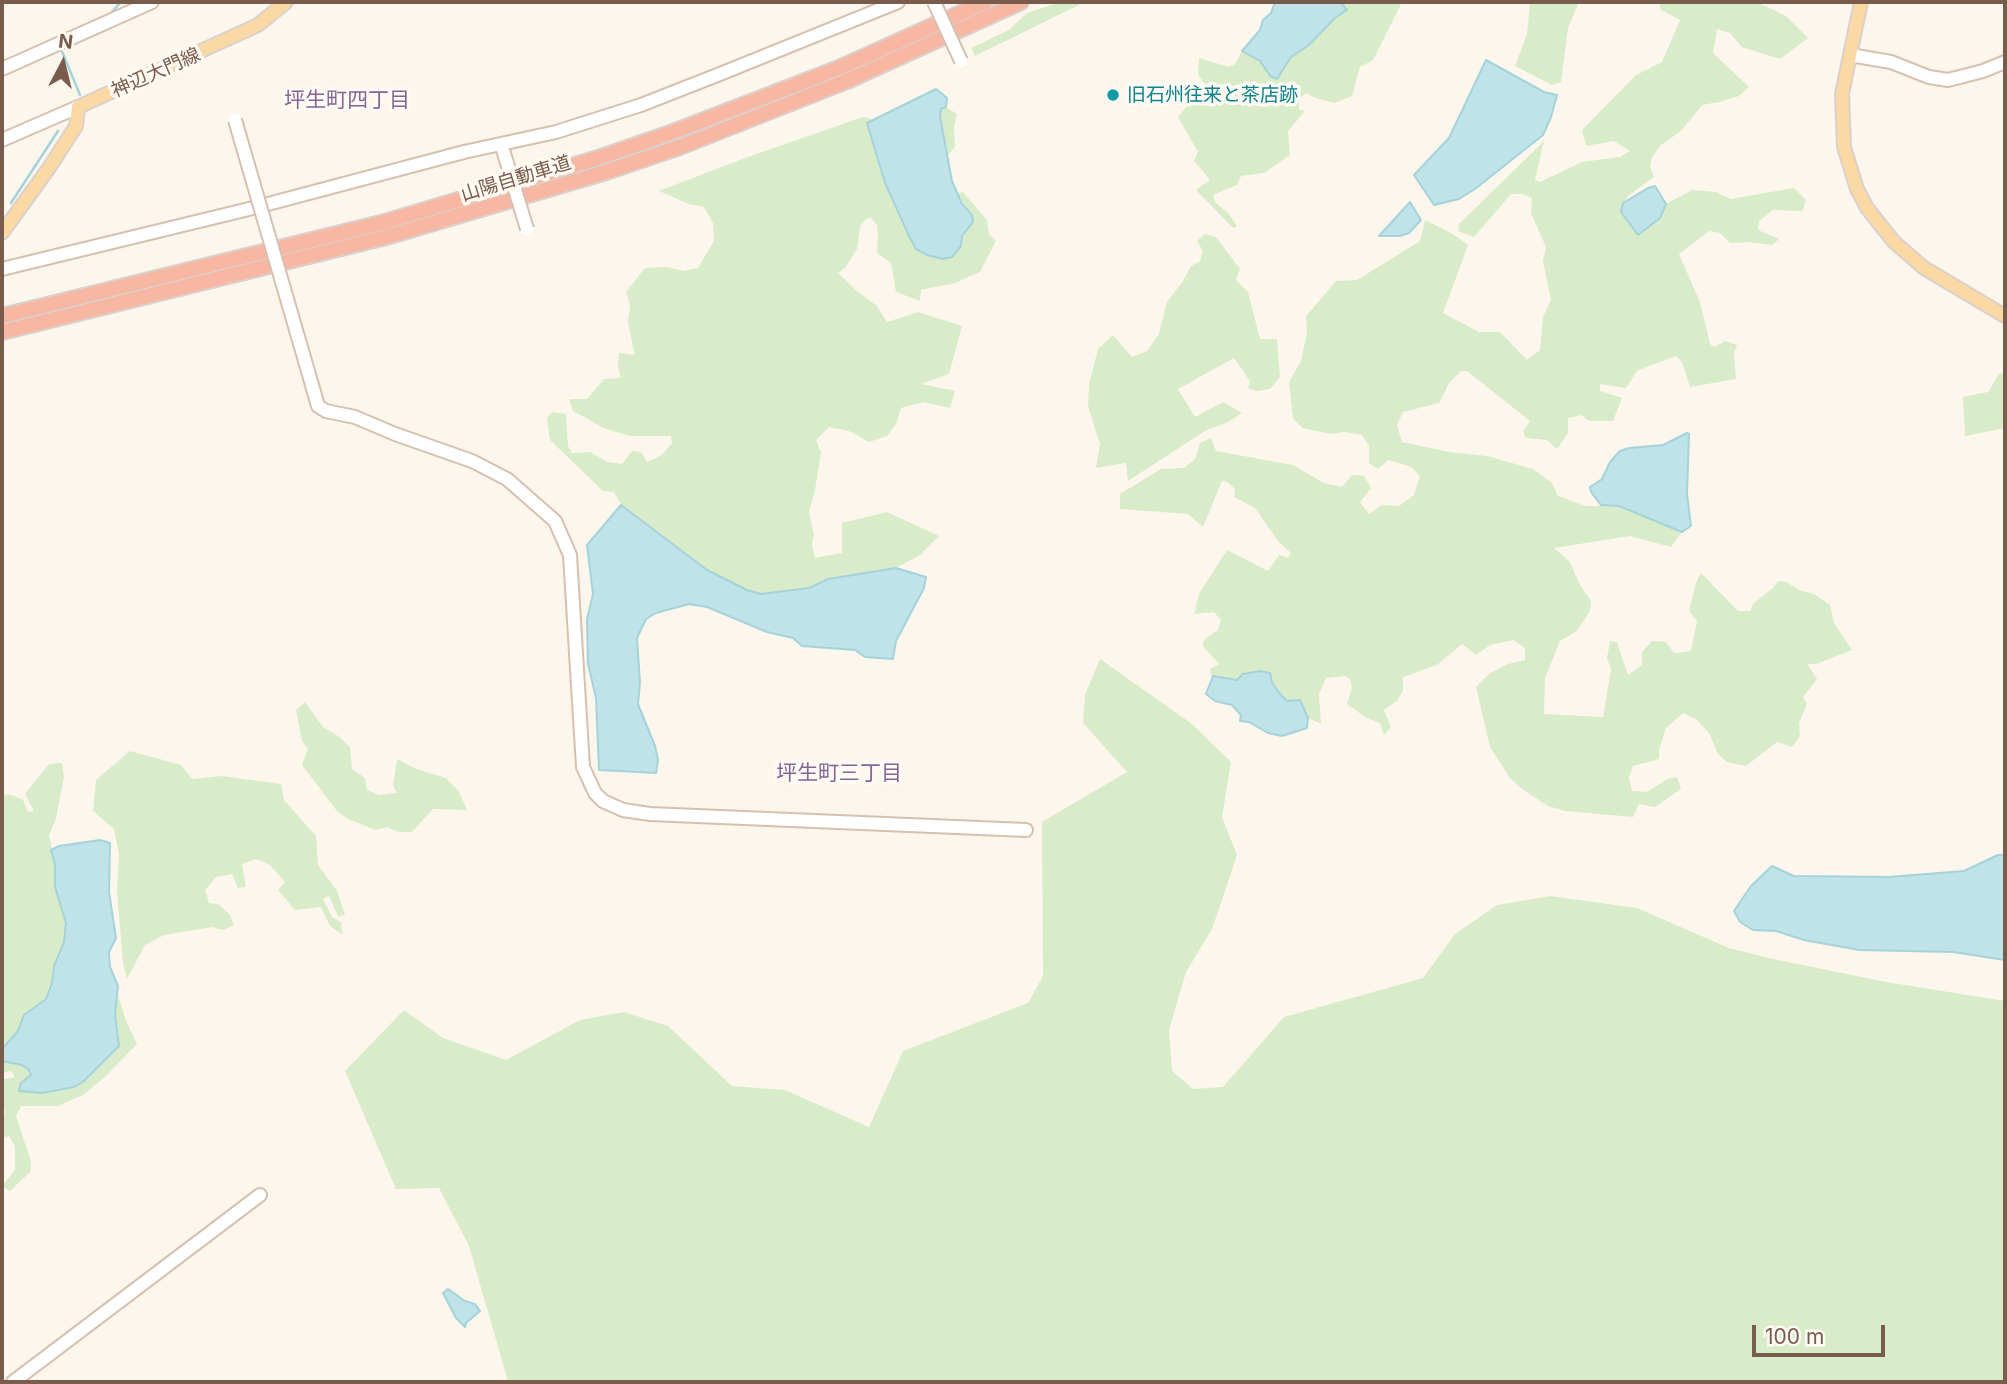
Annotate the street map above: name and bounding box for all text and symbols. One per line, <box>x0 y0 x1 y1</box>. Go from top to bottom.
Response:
north arrow <box>28 28 98 98</box>
text: N <box>57 29 74 54</box>
street label: 神辺大門線 <box>108 43 204 103</box>
place label: 旧石州往来と茶店跡 <box>1127 84 1298 106</box>
marker: 旧石州往来と茶店跡 <box>1105 87 1121 103</box>
district label: 坪生町四丁目 <box>284 88 410 114</box>
street label: 山陽自動車道 <box>458 151 574 207</box>
district label: 坪生町三丁目 <box>776 761 902 787</box>
scale bar <box>1755 1310 1888 1354</box>
text: 100 m <box>1765 1324 1824 1349</box>

